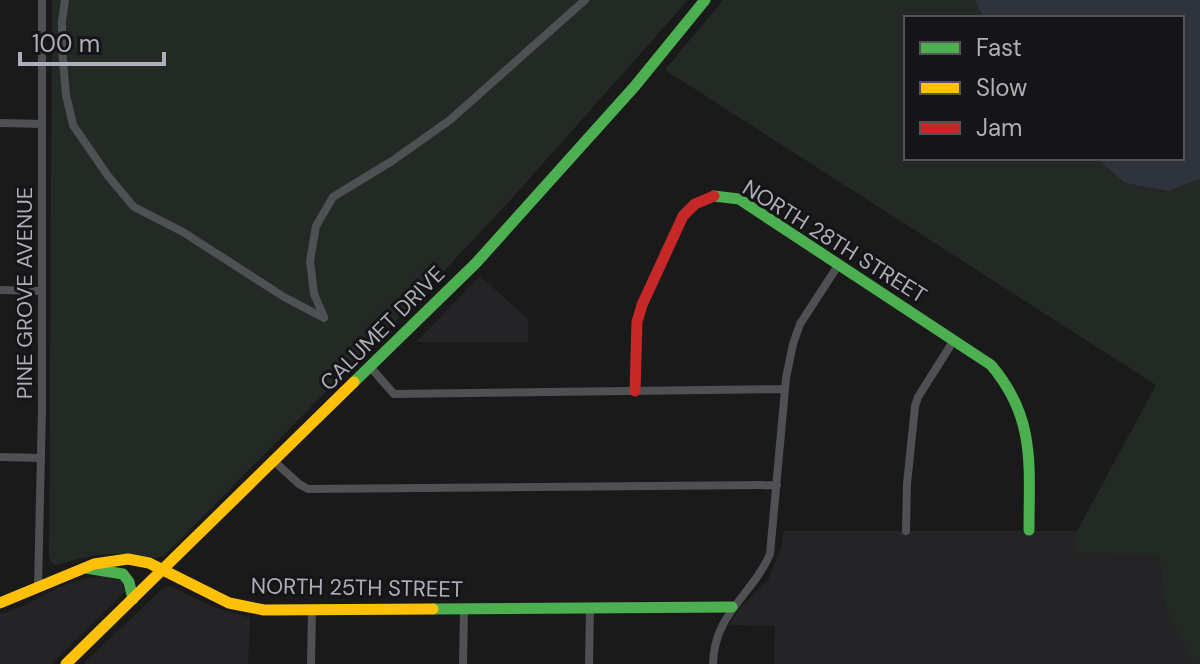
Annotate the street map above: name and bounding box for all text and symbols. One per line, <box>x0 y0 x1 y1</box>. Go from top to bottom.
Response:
scale bar <box>20 16 164 66</box>
legend <box>904 16 1184 160</box>
text: 100 m <box>32 28 100 59</box>
text: Fast <box>976 32 1022 63</box>
text: Slow <box>976 72 1027 103</box>
text: Jam <box>976 112 1022 143</box>
street label: NORTH 28TH STREET <box>737 173 932 310</box>
street label: PINE GROVE AVENUE <box>10 187 39 399</box>
street label: CALUMET DRIVE <box>314 260 451 397</box>
street label: NORTH 25TH STREET <box>251 571 463 604</box>

